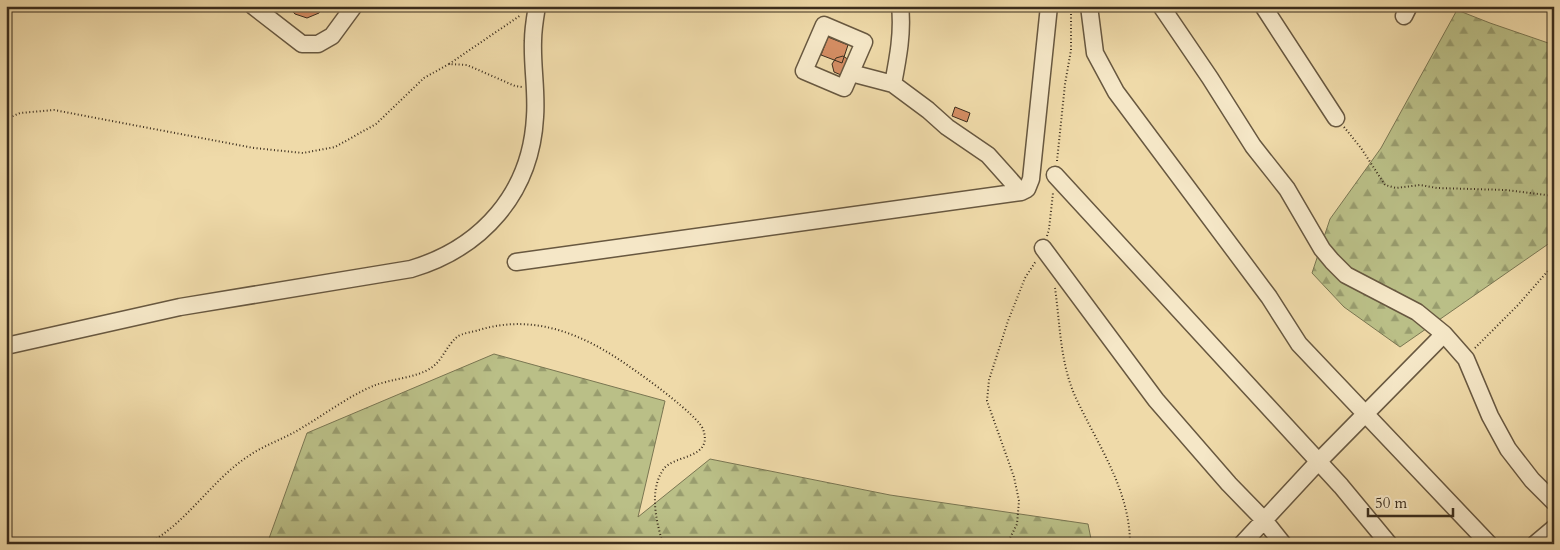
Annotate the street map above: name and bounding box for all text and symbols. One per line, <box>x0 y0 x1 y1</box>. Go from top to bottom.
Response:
scale bar <box>1368 485 1452 517</box>
text: 50 m <box>1375 493 1407 513</box>

